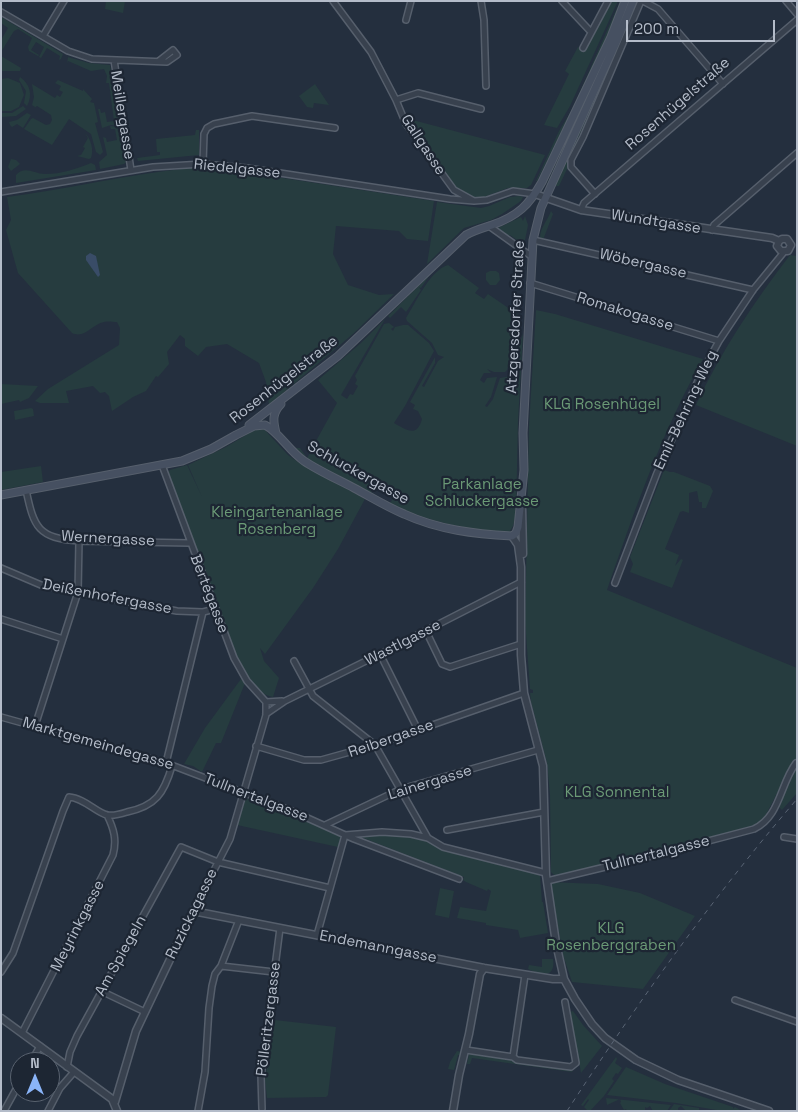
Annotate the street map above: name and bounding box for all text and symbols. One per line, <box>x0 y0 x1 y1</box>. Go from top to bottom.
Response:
scale bar <box>628 10 777 42</box>
text: 200 m <box>634 19 679 38</box>
street label: Rosenhügelstraße <box>622 54 734 154</box>
street label: Meillergasse <box>106 69 138 161</box>
street label: Gallgasse <box>397 111 449 179</box>
street label: Riedelgasse <box>193 155 281 183</box>
street label: Wundtgasse <box>610 206 702 238</box>
street label: Atzgersdorfer Straße <box>503 240 529 394</box>
street label: Wöbergasse <box>598 245 688 283</box>
street label: Romakogasse <box>575 289 675 335</box>
street label: Rosenhügelstraße <box>226 332 342 428</box>
street label: Emil-Behring-Weg <box>650 347 722 473</box>
park label: KLG Rosenhügel <box>544 396 660 414</box>
street label: Schluckergasse <box>304 437 412 509</box>
park label: Parkanlage Schluckergasse <box>425 476 539 511</box>
park label: Kleingartenanlage Rosenberg <box>211 504 343 539</box>
street label: Wernergasse <box>61 528 155 550</box>
street label: Bertégasse <box>186 552 232 636</box>
street label: Deißenhofergasse <box>41 576 173 618</box>
street label: Wastlgasse <box>362 616 444 670</box>
street label: Marktgemeindegasse <box>20 714 176 774</box>
street label: Reibergasse <box>346 716 436 762</box>
street label: Lainergasse <box>386 762 474 804</box>
street label: Tullnertalgasse <box>201 770 311 826</box>
park label: KLG Sonnental <box>565 784 669 802</box>
street label: Tullnertalgasse <box>600 832 712 876</box>
street label: Ruzickagasse <box>162 866 222 962</box>
street label: Meyrinkgasse <box>47 877 109 975</box>
street label: Am Spiegeln <box>92 913 150 999</box>
park label: KLG Rosenberggraben <box>546 920 676 955</box>
street label: Endemanngasse <box>318 927 438 967</box>
street label: Pölleritzergasse <box>253 961 285 1077</box>
north arrow <box>10 1052 60 1102</box>
text: N <box>30 1054 40 1072</box>

